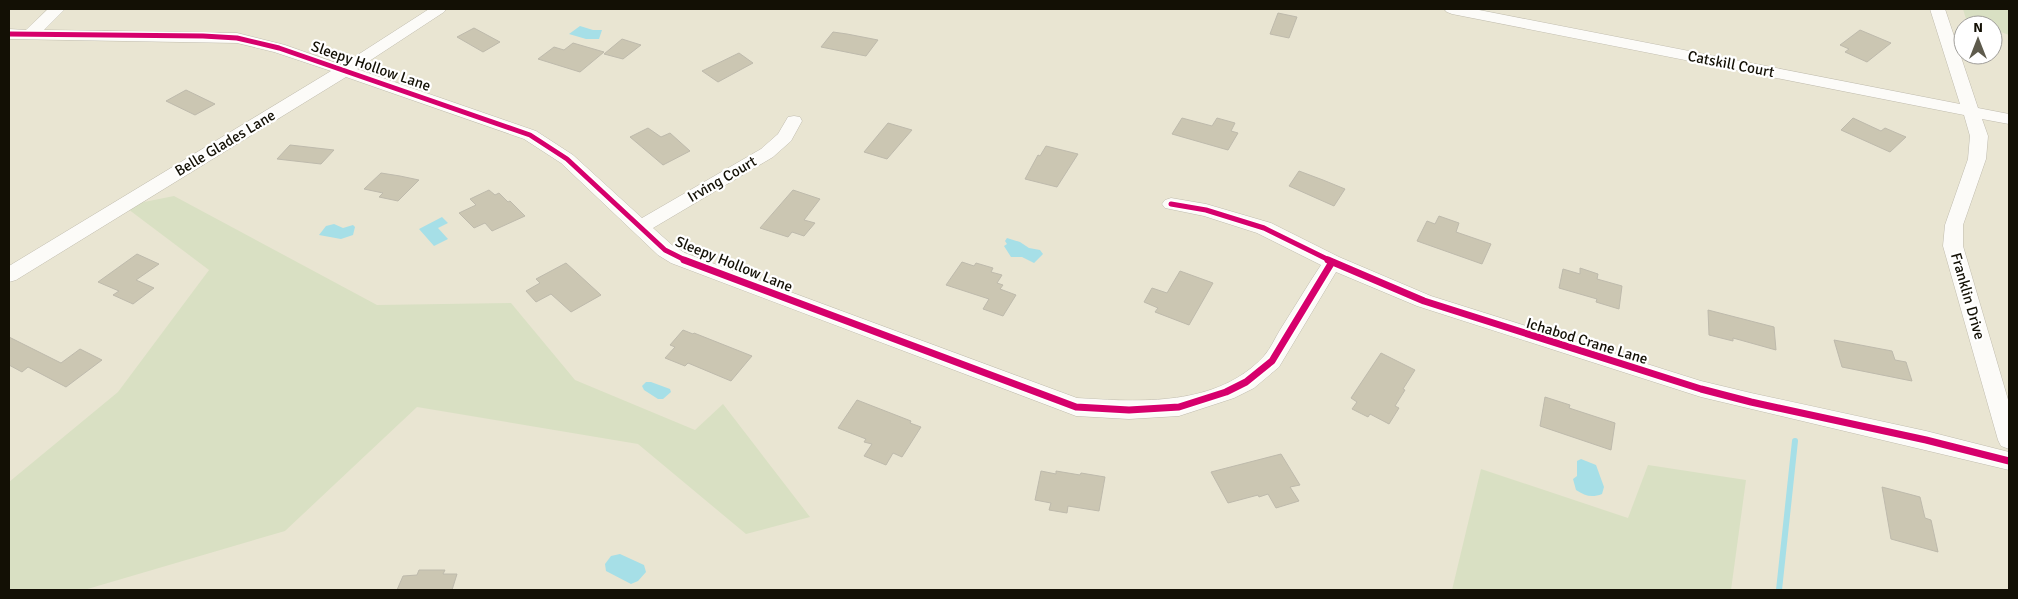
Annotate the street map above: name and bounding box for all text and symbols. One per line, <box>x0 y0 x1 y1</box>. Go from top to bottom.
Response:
north arrow <box>1953 15 2003 65</box>
text: N <box>1973 19 1983 36</box>
street label: Sleepy Hollow Lane <box>309 37 433 95</box>
street label: Catskill Court <box>1686 47 1776 81</box>
street label: Belle Glades Lane <box>172 106 278 180</box>
street label: Irving Court <box>684 152 760 206</box>
street label: Sleepy Hollow Lane <box>673 232 795 296</box>
street label: Franklin Drive <box>1947 251 1989 341</box>
street label: Ichabod Crane Lane <box>1524 314 1650 368</box>

